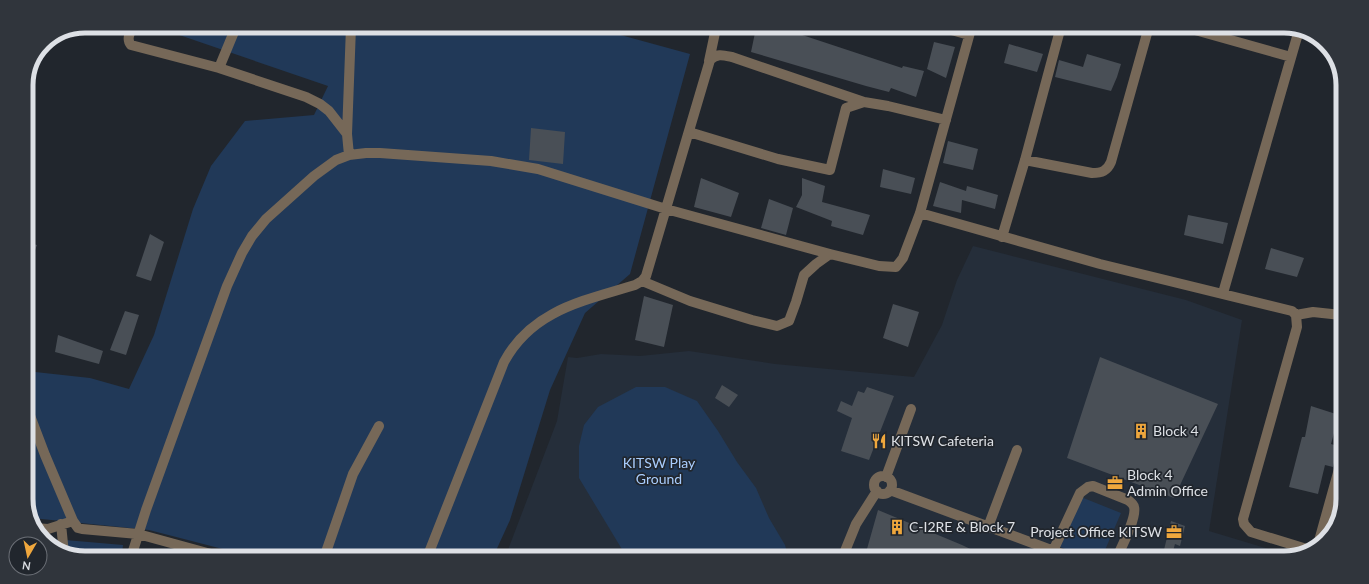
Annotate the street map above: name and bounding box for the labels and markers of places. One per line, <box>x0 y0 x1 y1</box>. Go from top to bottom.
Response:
building icon: Block 4 <box>1132 422 1150 440</box>
place label: Block 4 <box>1153 422 1199 439</box>
restaurant icon: KITSW Cafeteria <box>870 432 888 450</box>
place label: KITSW Cafeteria <box>891 432 994 449</box>
place label: Block 4 Admin Office <box>1127 466 1208 499</box>
office icon: Block 4 Admin Office <box>1106 474 1124 492</box>
building icon: C-I2RE & Block 7 <box>888 518 906 536</box>
place label: C-I2RE & Block 7 <box>909 518 1015 535</box>
place label: Project Office KITSW <box>1030 523 1162 540</box>
office icon: Project Office KITSW <box>1165 523 1183 541</box>

